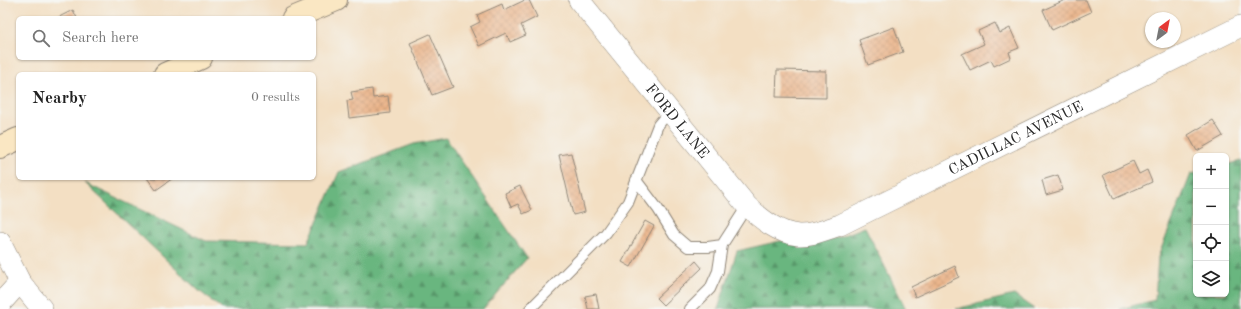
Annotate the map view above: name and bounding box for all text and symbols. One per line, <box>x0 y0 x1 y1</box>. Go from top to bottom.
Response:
north arrow <box>1145 12 1181 48</box>
search box <box>16 16 316 60</box>
icon: search <box>30 27 52 49</box>
text: Search here <box>62 31 139 46</box>
street label: FORD LANE <box>642 82 711 162</box>
text: Nearby <box>32 90 87 107</box>
text: 0 results <box>251 91 300 104</box>
street label: CADILLAC AVENUE <box>947 100 1086 179</box>
map controls <box>1193 153 1229 297</box>
button: + <box>1193 153 1229 189</box>
button: − <box>1193 189 1229 225</box>
button: locate <box>1193 225 1229 261</box>
button: layers <box>1193 261 1229 297</box>

